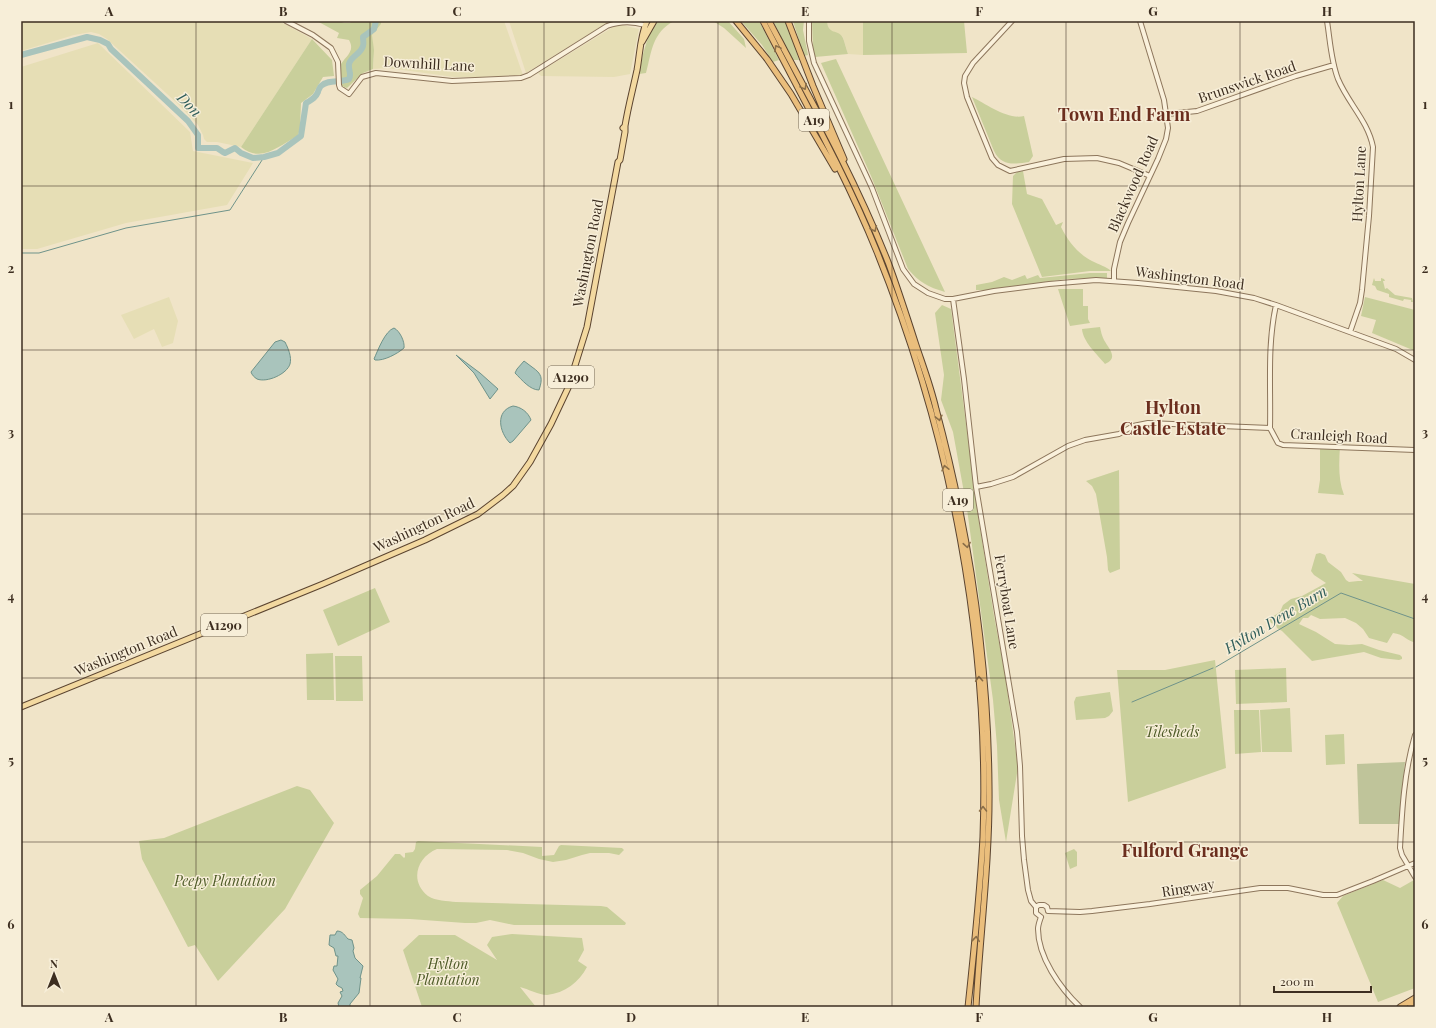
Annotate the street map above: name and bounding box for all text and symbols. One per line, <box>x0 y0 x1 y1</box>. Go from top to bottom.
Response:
text: A <box>104 2 114 19</box>
text: B <box>279 2 288 19</box>
text: C <box>452 2 462 19</box>
text: D <box>626 2 636 19</box>
text: E <box>801 2 809 19</box>
text: F <box>975 2 983 19</box>
text: G <box>1148 2 1158 19</box>
text: H <box>1322 2 1332 19</box>
one-way arrow <box>774 45 781 52</box>
street label: Downhill Lane <box>383 52 475 75</box>
street label: Brunswick Road <box>1195 56 1298 107</box>
one-way arrow <box>799 83 807 91</box>
water label: Don <box>172 87 206 121</box>
text: 1 <box>9 95 14 112</box>
text: 1 <box>1423 95 1428 112</box>
district label: Town End Farm <box>1058 102 1191 126</box>
road number: A19 <box>799 109 829 131</box>
street label: Blackwood Road <box>1103 133 1162 235</box>
street label: Hylton Lane <box>1347 145 1370 223</box>
street label: Washington Road <box>568 197 607 309</box>
one-way arrow <box>869 226 877 233</box>
text: 2 <box>8 259 15 276</box>
text: 2 <box>1422 259 1429 276</box>
street label: Washington Road <box>1134 261 1246 294</box>
road number: A1290 <box>548 366 594 388</box>
district label: Hylton Castle Estate <box>1120 395 1226 440</box>
one-way arrow <box>934 415 942 421</box>
text: 3 <box>8 423 14 440</box>
street label: Cranleigh Road <box>1290 423 1388 448</box>
text: 3 <box>1422 423 1428 440</box>
one-way arrow <box>941 465 950 472</box>
road number: A19 <box>943 489 973 511</box>
street label: Washington Road <box>369 493 477 557</box>
one-way arrow <box>962 542 971 548</box>
street label: Ferryboat Lane <box>991 553 1024 651</box>
water label: Hylton Dene Burn <box>1220 581 1331 658</box>
text: 4 <box>8 587 15 604</box>
text: 4 <box>1422 587 1429 604</box>
road number: A1290 <box>201 614 247 636</box>
street label: Washington Road <box>71 621 180 680</box>
one-way arrow <box>974 676 983 682</box>
park label: Tilesheds <box>1145 722 1200 741</box>
text: 5 <box>8 751 14 768</box>
text: 5 <box>1422 751 1428 768</box>
one-way arrow <box>979 806 987 812</box>
district label: Fulford Grange <box>1121 838 1249 862</box>
park label: Peepy Plantation <box>173 871 276 890</box>
street label: Ringway <box>1160 874 1216 901</box>
text: 6 <box>7 915 15 932</box>
text: 6 <box>1421 915 1429 932</box>
one-way arrow <box>971 936 980 942</box>
north arrow <box>34 954 74 994</box>
park label: Hylton Plantation <box>415 954 480 989</box>
text: N <box>50 956 58 971</box>
scale bar <box>1274 968 1371 994</box>
text: 200 m <box>1280 973 1314 989</box>
text: A <box>104 1008 114 1025</box>
text: B <box>279 1008 288 1025</box>
text: C <box>452 1008 462 1025</box>
text: D <box>626 1008 636 1025</box>
text: E <box>801 1008 809 1025</box>
text: F <box>975 1008 983 1025</box>
text: G <box>1148 1008 1158 1025</box>
text: H <box>1322 1008 1332 1025</box>

